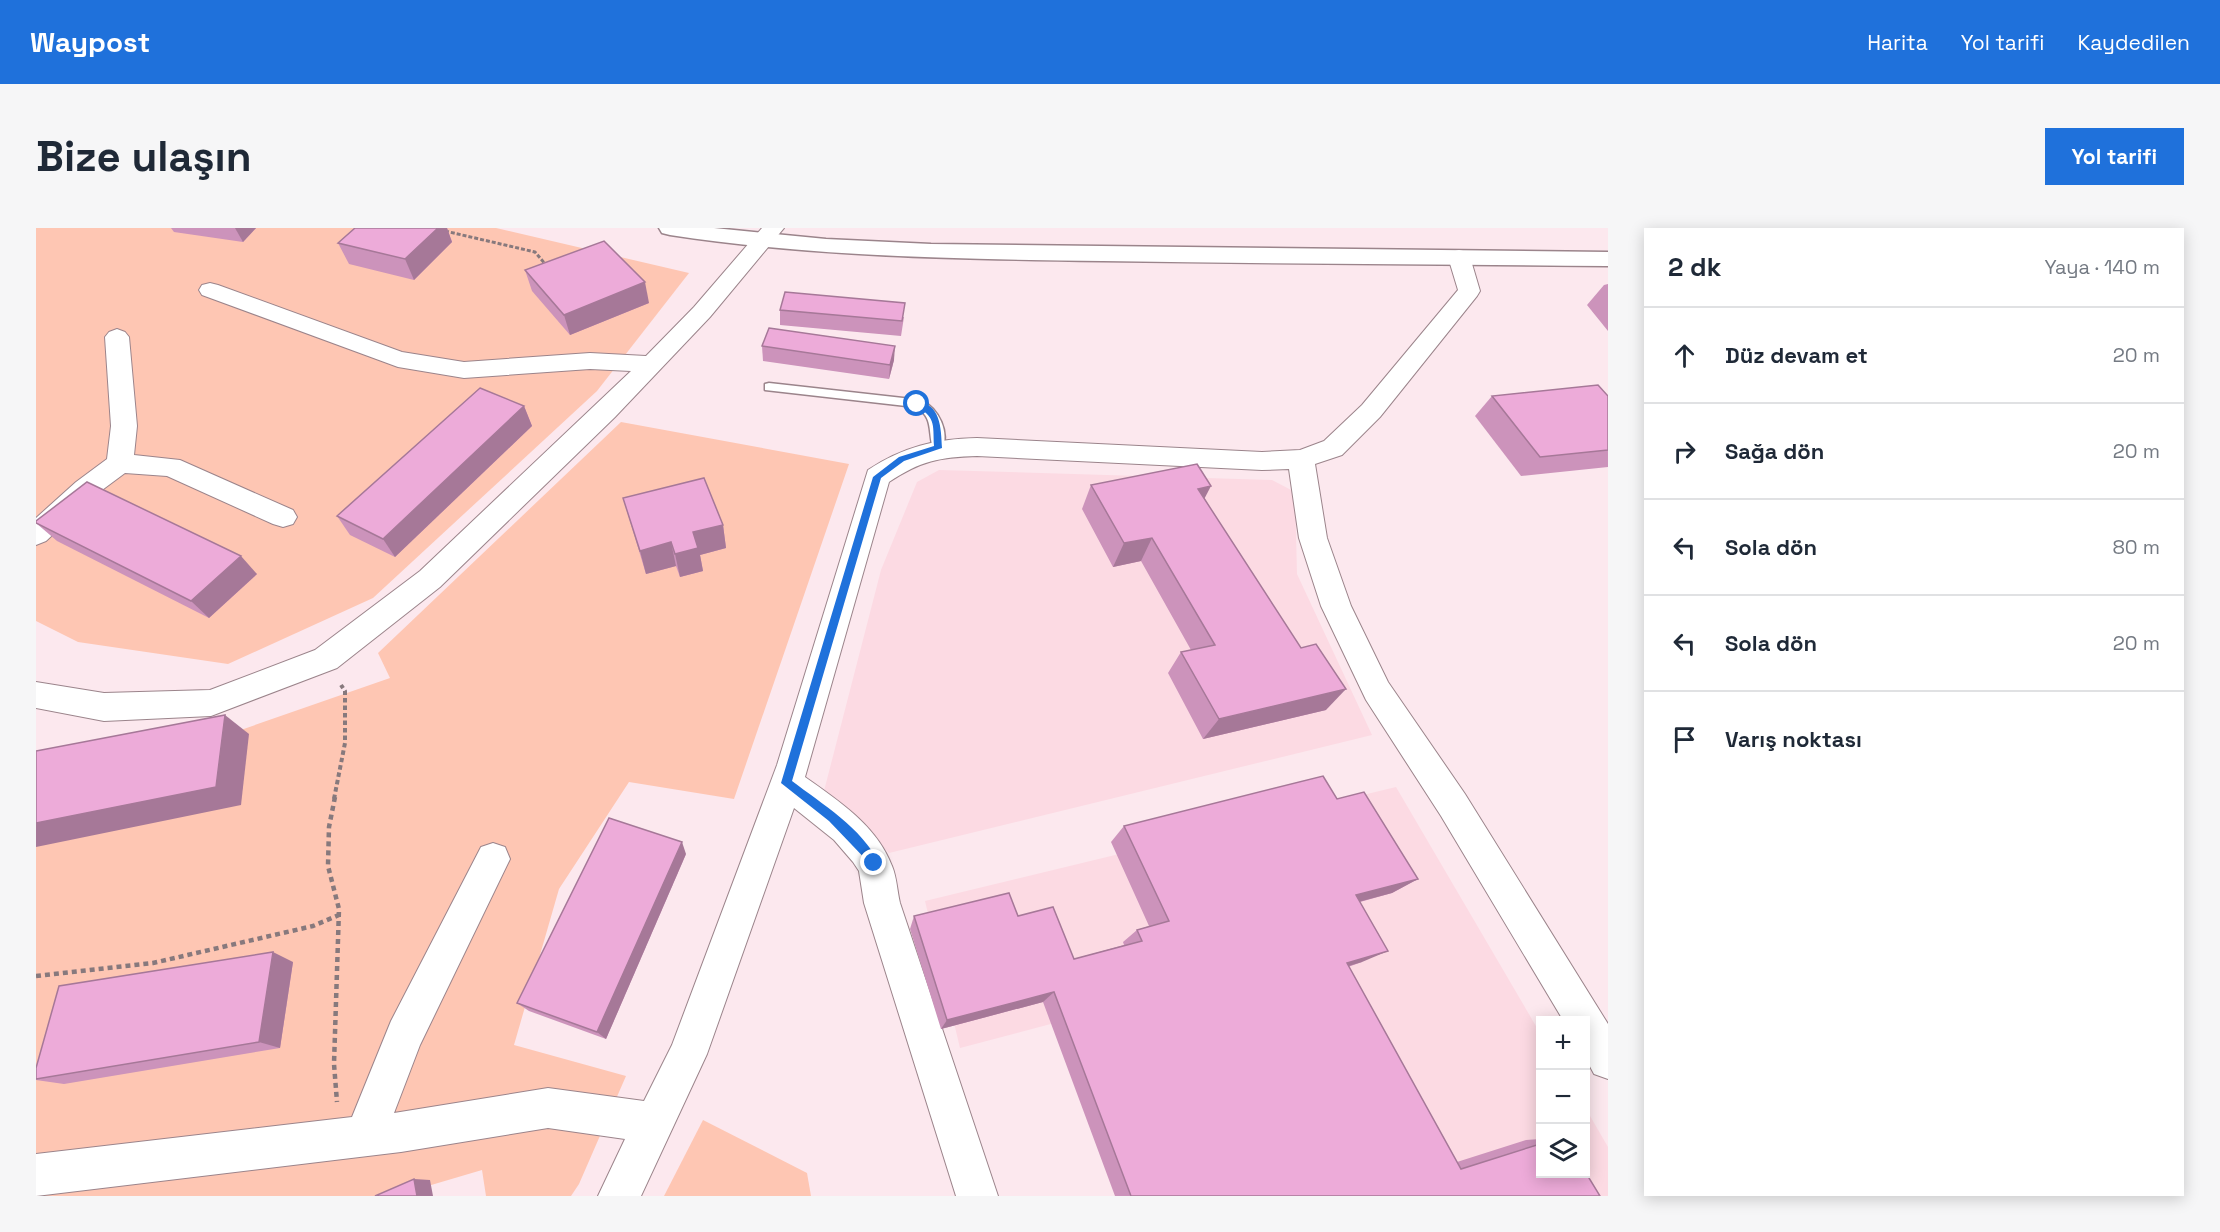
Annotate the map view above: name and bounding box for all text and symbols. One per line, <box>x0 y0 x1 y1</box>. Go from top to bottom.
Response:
text: Waypost <box>30 24 150 60</box>
text: Harita <box>1867 29 1928 56</box>
text: Yol tarifi <box>1961 29 2044 56</box>
text: Kaydedilen <box>2077 29 2190 56</box>
button: Yol tarifi <box>2045 128 2184 185</box>
text: Bize ulaşın <box>36 130 252 183</box>
text: 2 dk <box>1668 250 1721 284</box>
text: Yaya · 140 m <box>2044 254 2160 280</box>
icon: ahead <box>1668 339 1701 372</box>
text: Düz devam et <box>1725 341 1868 369</box>
text: 20 m <box>2113 342 2160 368</box>
route start <box>903 390 929 416</box>
icon: right <box>1668 435 1701 468</box>
text: Sağa dön <box>1725 437 1824 465</box>
text: 20 m <box>2113 438 2160 464</box>
icon: left <box>1668 531 1701 564</box>
text: Sola dön <box>1725 533 1817 561</box>
text: 80 m <box>2112 534 2160 560</box>
icon: left <box>1668 627 1701 660</box>
text: Sola dön <box>1725 629 1817 657</box>
text: 20 m <box>2113 630 2160 656</box>
icon: arrive <box>1668 723 1701 756</box>
text: Varış noktası <box>1725 725 1862 753</box>
route end <box>860 849 886 875</box>
map controls <box>1536 1016 1590 1178</box>
button: + <box>1536 1016 1590 1070</box>
button: − <box>1536 1070 1590 1124</box>
button: layers <box>1536 1124 1590 1178</box>

